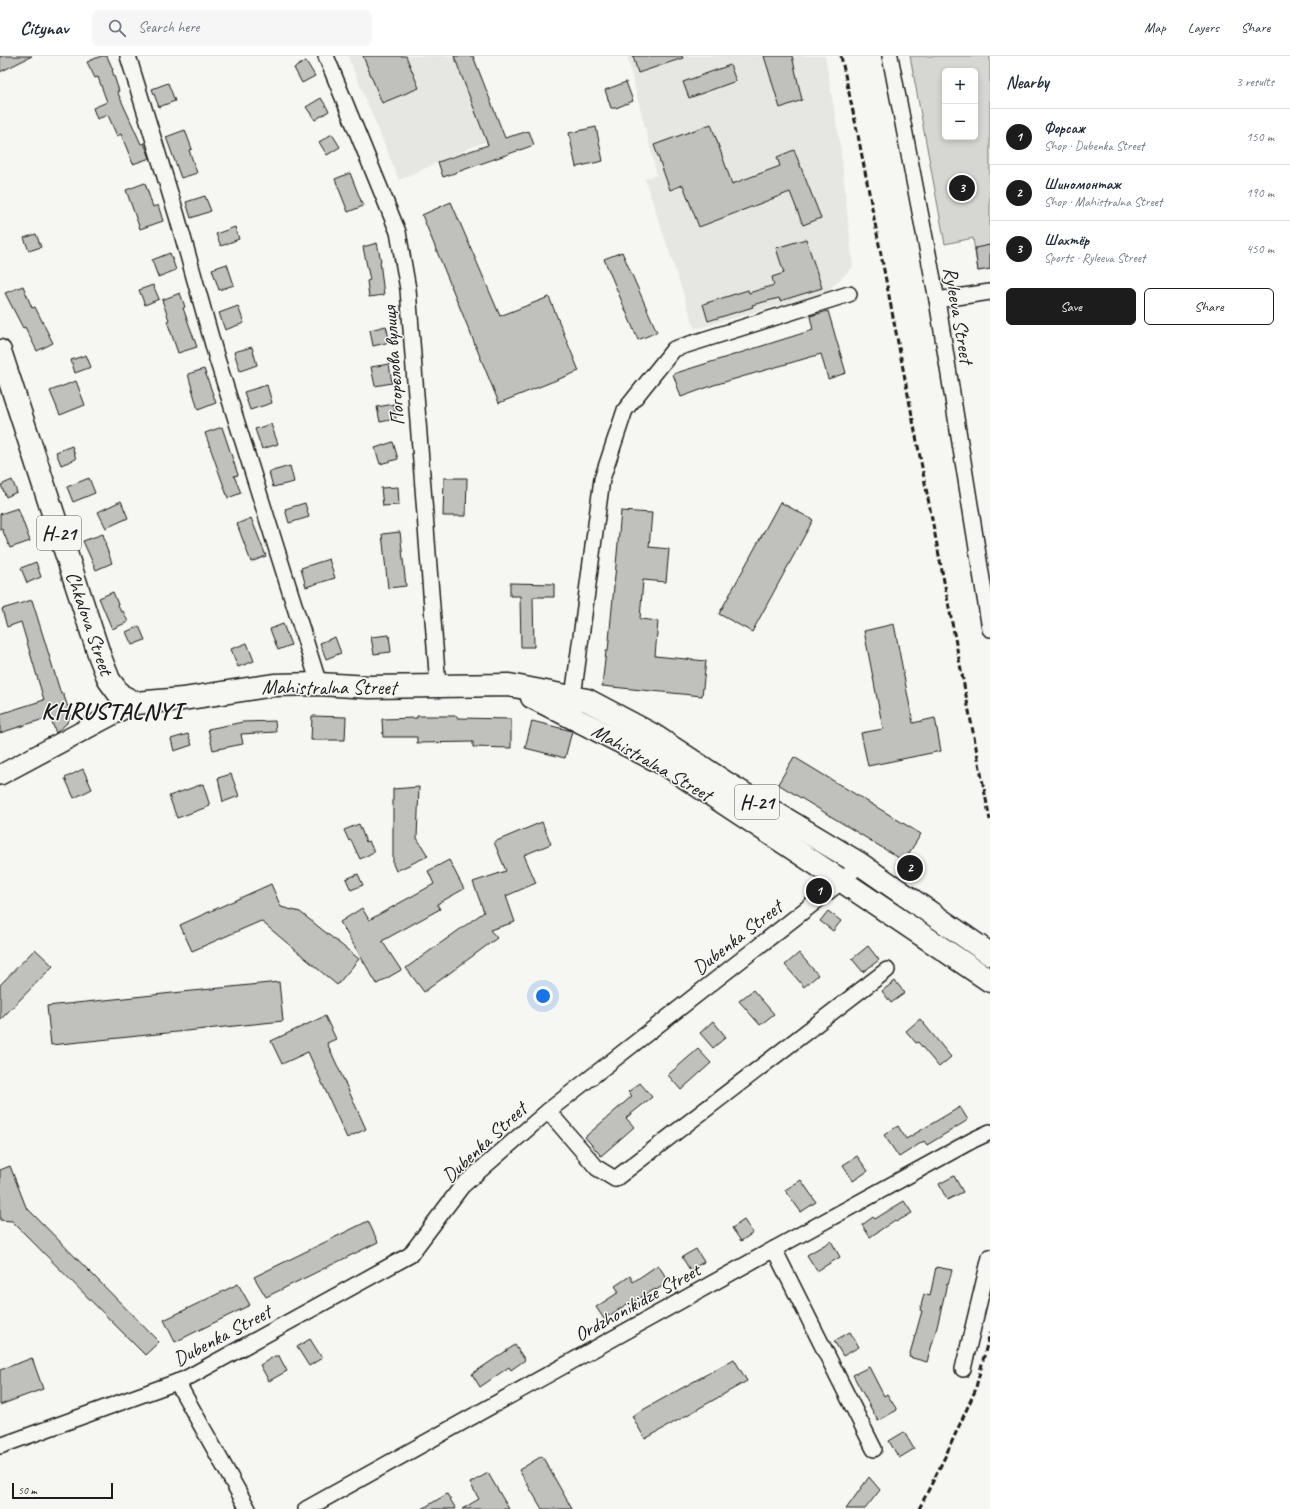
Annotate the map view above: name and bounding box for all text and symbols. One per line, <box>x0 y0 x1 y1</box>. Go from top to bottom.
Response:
search box <box>92 10 372 46</box>
text: Citynav <box>20 16 68 40</box>
icon: search <box>106 17 128 39</box>
text: Search here <box>138 18 199 37</box>
text: Map <box>1144 19 1166 36</box>
text: Layers <box>1188 19 1219 36</box>
text: Share <box>1241 19 1270 36</box>
map controls <box>942 68 978 140</box>
button: + <box>942 68 978 104</box>
text: Nearby <box>1006 72 1049 93</box>
text: 3 results <box>1236 74 1274 90</box>
button: − <box>942 104 978 140</box>
text: Форсаж <box>1044 119 1085 138</box>
text: 1 <box>1016 129 1022 145</box>
text: 150 m <box>1246 129 1274 145</box>
text: Shop · Dubenka Street <box>1044 138 1144 154</box>
pin: 3 <box>949 173 975 203</box>
text: Шиномонтаж <box>1044 175 1121 194</box>
text: 2 <box>1016 185 1022 201</box>
text: 190 m <box>1246 185 1274 201</box>
text: Shop · Mahistralna Street <box>1044 194 1162 210</box>
text: Шахтёр <box>1044 231 1089 250</box>
text: 3 <box>1016 241 1022 257</box>
text: 450 m <box>1246 241 1274 257</box>
text: Sports · Ryleeva Street <box>1044 250 1145 266</box>
street label: Ryleeva Street <box>938 265 980 369</box>
button: Save <box>1006 288 1136 325</box>
button: Share <box>1144 288 1274 325</box>
street label: Погорєлова вулиця <box>377 304 410 427</box>
road number: Н-21 <box>37 516 81 550</box>
street label: Chkalova Street <box>60 568 120 681</box>
street label: Mahistralna Street <box>262 675 400 700</box>
district label: KHRUSTALNYI <box>41 696 187 726</box>
street label: Mahistralna Street <box>587 718 719 809</box>
road number: Н-21 <box>735 785 779 819</box>
pin: 2 <box>897 853 923 883</box>
pin: 1 <box>806 876 832 906</box>
street label: Dubenka Street <box>688 893 790 980</box>
your location <box>533 986 553 1006</box>
street label: Dubenka Street <box>437 1094 534 1188</box>
street label: Ordzhonikidze Street <box>570 1256 707 1347</box>
street label: Dubenka Street <box>169 1298 278 1372</box>
scale bar <box>12 1481 113 1500</box>
text: 50 m <box>18 1483 37 1497</box>

